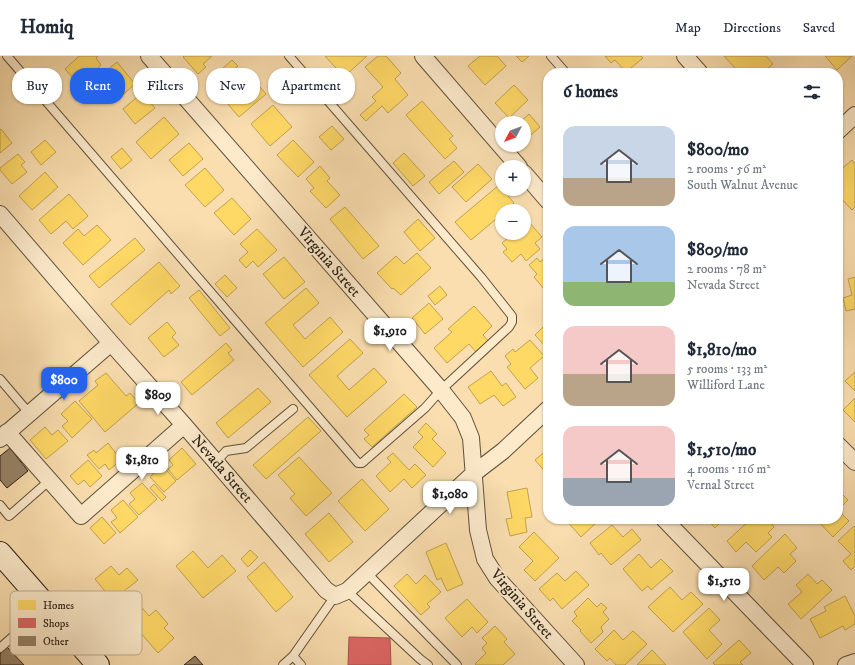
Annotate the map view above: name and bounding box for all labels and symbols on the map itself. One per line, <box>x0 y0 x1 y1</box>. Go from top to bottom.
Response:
north arrow <box>495 116 531 152</box>
street label: Virginia Street <box>293 222 365 301</box>
pin: $1,910 <box>357 318 423 352</box>
pin: $800 <box>40 367 88 401</box>
pin: $809 <box>134 382 182 416</box>
street label: Nevada Street <box>187 431 257 507</box>
pin: $1,810 <box>109 447 175 481</box>
pin: $1,080 <box>417 481 483 515</box>
street label: Virginia Street <box>486 564 558 643</box>
pin: $1,510 <box>691 568 757 602</box>
legend <box>10 591 142 655</box>
text: Homes <box>43 599 74 613</box>
text: Shops <box>43 617 69 631</box>
text: Other <box>43 635 70 649</box>

